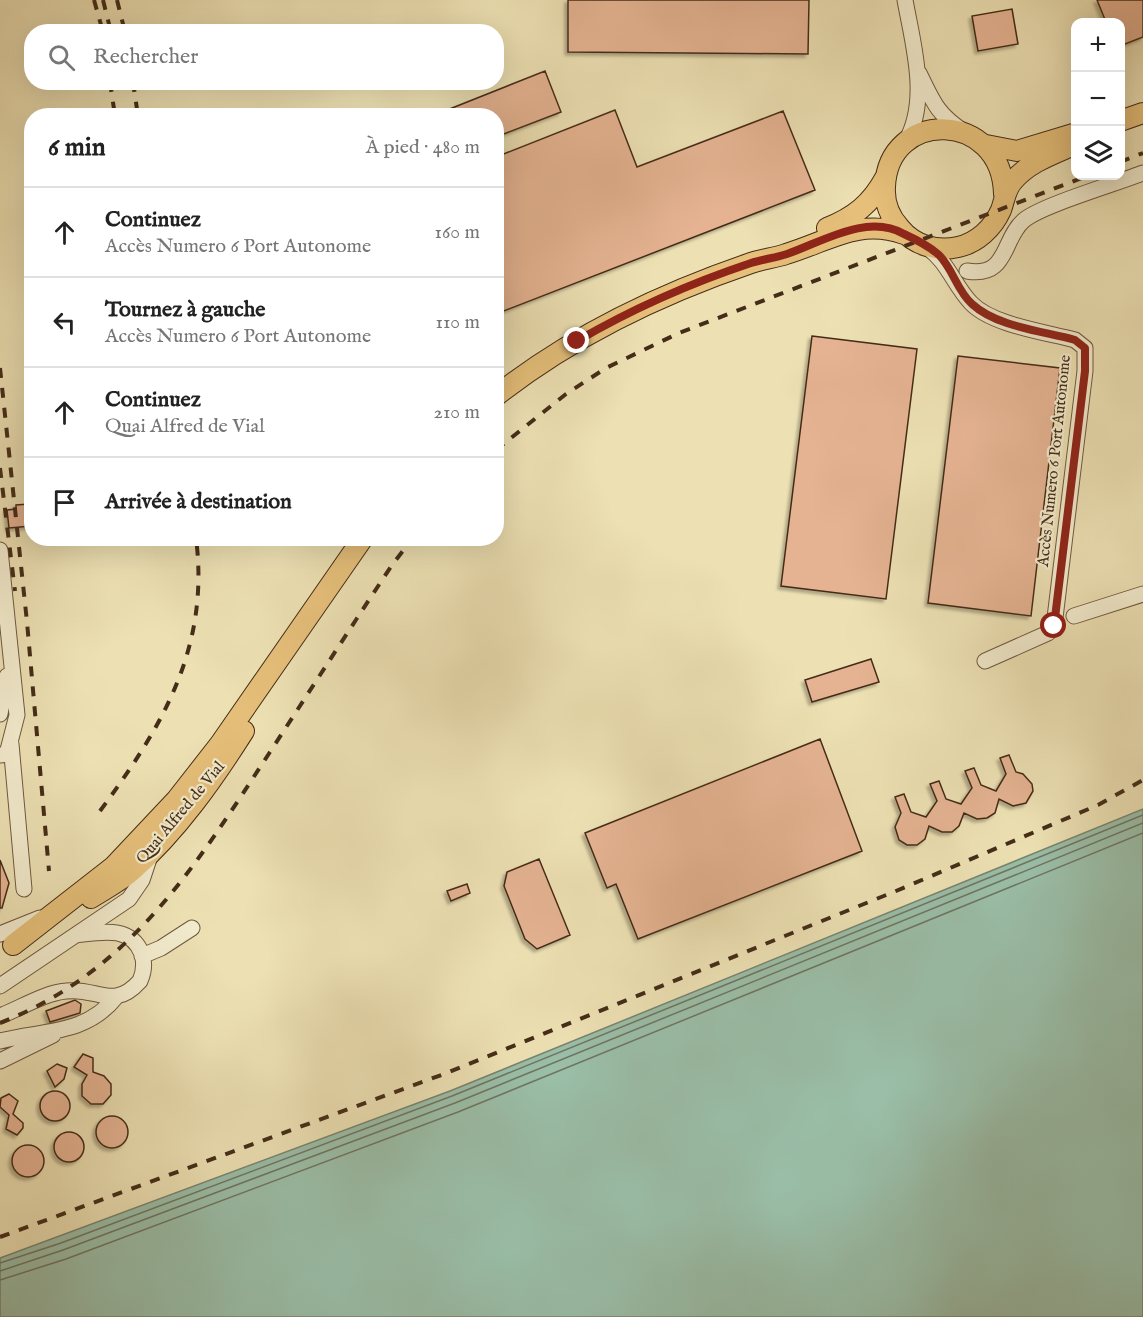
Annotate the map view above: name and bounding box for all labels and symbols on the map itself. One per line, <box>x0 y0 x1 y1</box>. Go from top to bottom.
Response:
route end <box>563 327 589 353</box>
street label: Accès Numero 6 Port Autonome <box>1034 354 1076 569</box>
route start <box>1040 612 1066 638</box>
street label: Quai Alfred de Vial <box>132 757 230 868</box>

